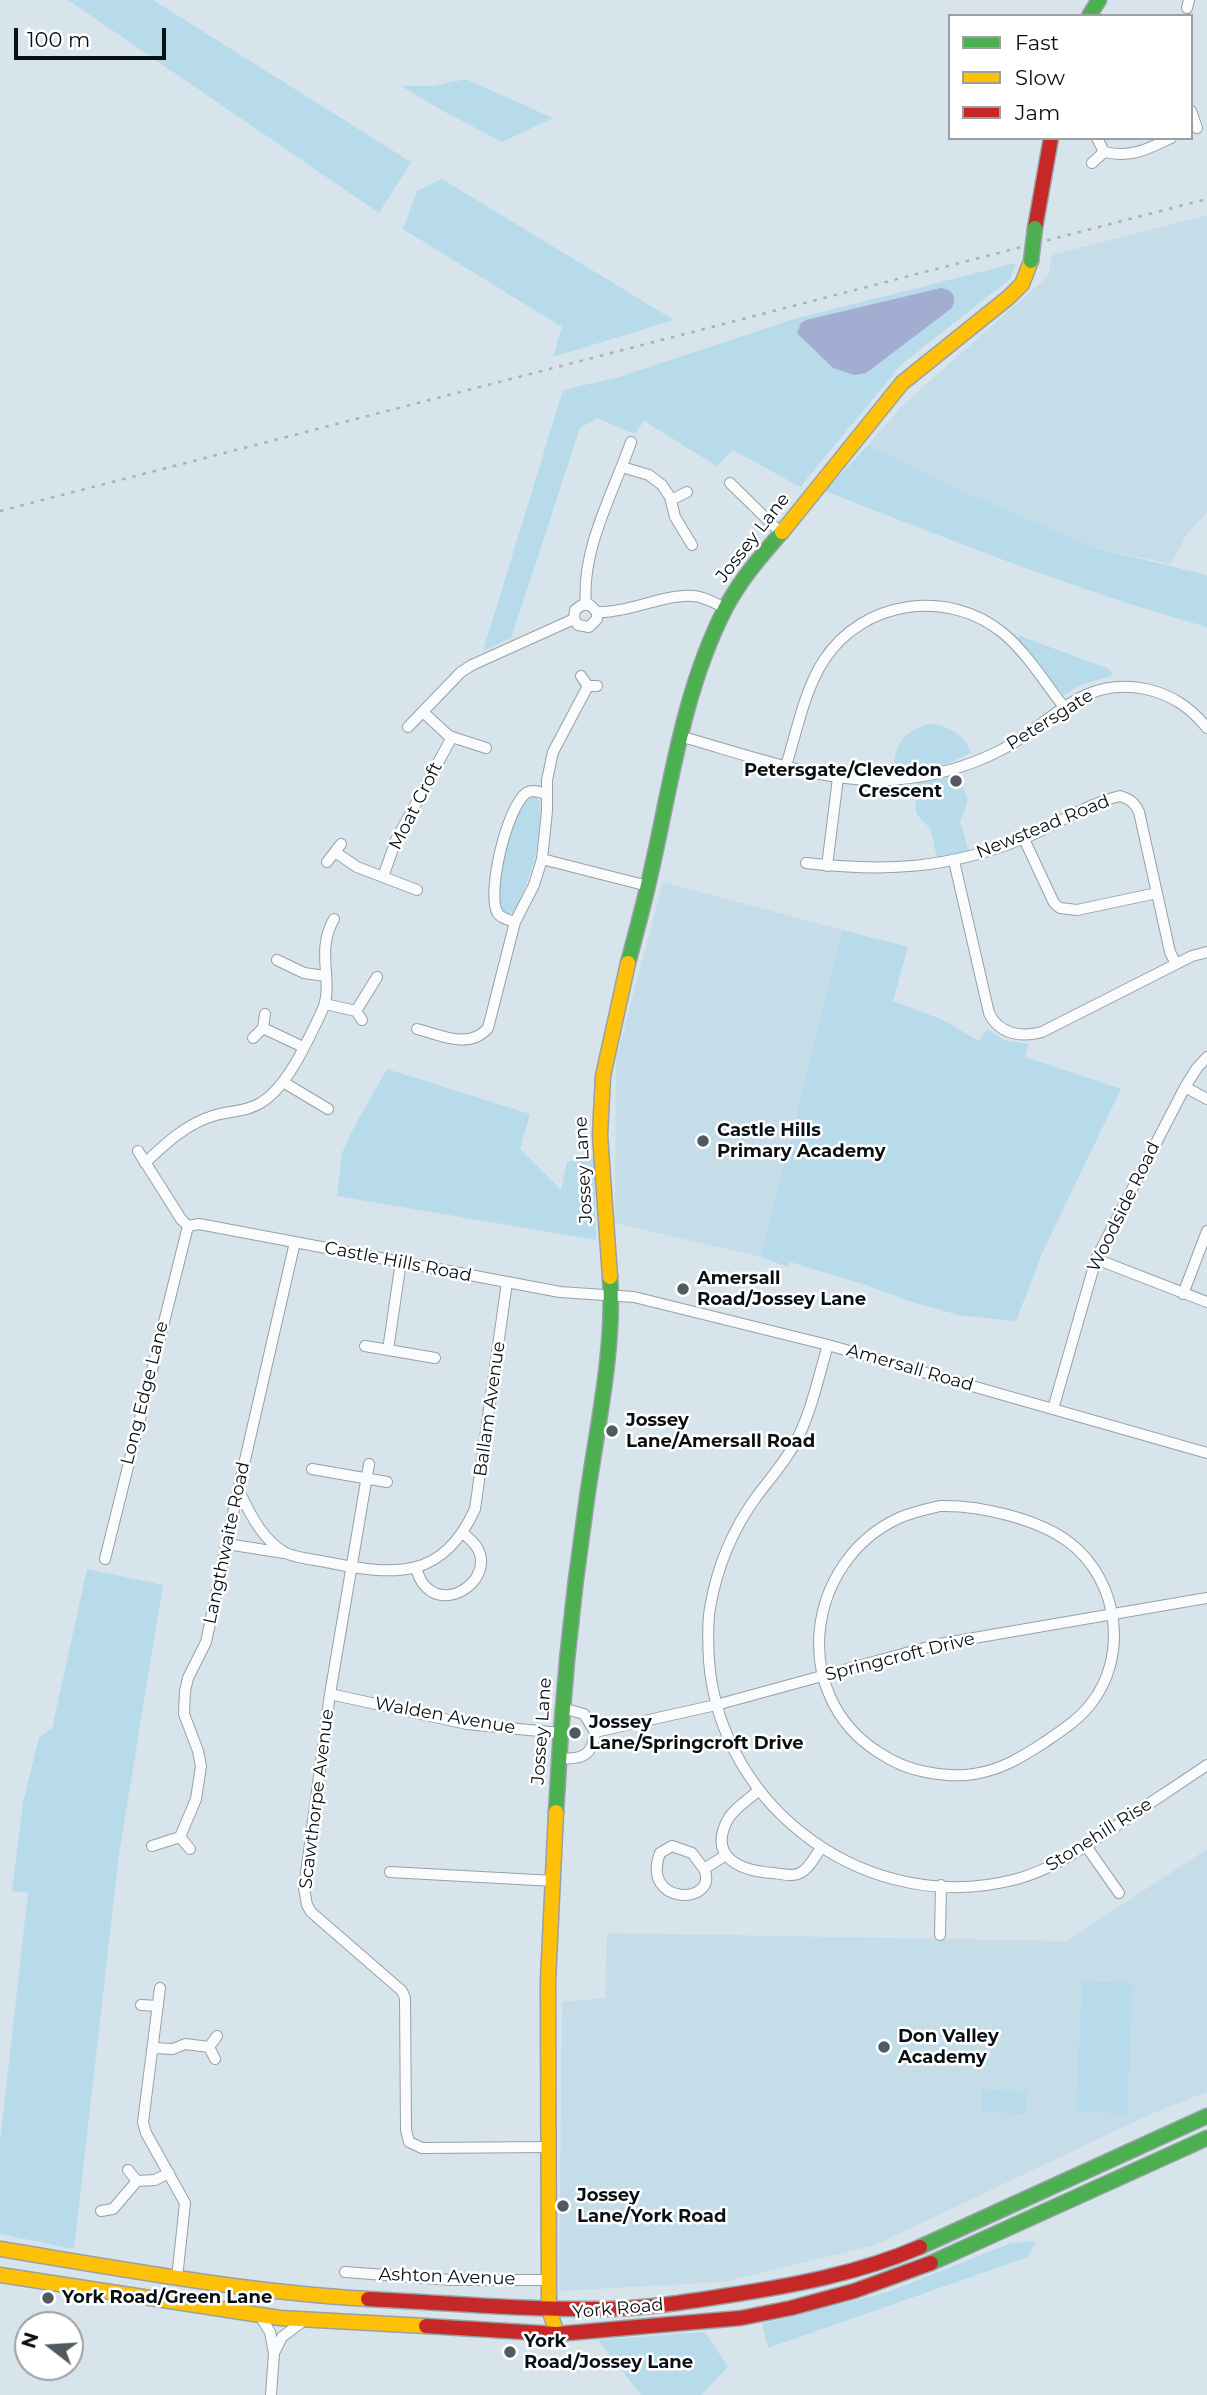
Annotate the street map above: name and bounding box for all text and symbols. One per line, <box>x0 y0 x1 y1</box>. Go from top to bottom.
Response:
scale bar <box>18 14 170 58</box>
legend <box>948 14 1193 140</box>
text: 100 m <box>27 27 90 52</box>
text: Fast <box>1015 30 1059 55</box>
text: Slow <box>1015 65 1065 90</box>
text: Jam <box>1015 100 1060 125</box>
street label: Jossey Lane <box>711 489 795 587</box>
street label: Petersgate <box>1003 685 1097 755</box>
street label: Moat Croft <box>385 759 447 853</box>
place label: Petersgate/Clevedon Crescent <box>744 760 942 802</box>
marker: Petersgate/Clevedon Crescent <box>948 773 964 789</box>
street label: Newstead Road <box>973 790 1113 864</box>
street label: Jossey Lane <box>570 1116 598 1224</box>
place label: Castle Hills Primary Academy <box>717 1120 886 1162</box>
marker: Castle Hills Primary Academy <box>695 1133 711 1149</box>
street label: Woodside Road <box>1083 1138 1165 1276</box>
street label: Castle Hills Road <box>323 1237 473 1287</box>
place label: Amersall Road/Jossey Lane <box>697 1268 866 1310</box>
marker: Amersall Road/Jossey Lane <box>675 1281 691 1297</box>
street label: Long Edge Lane <box>117 1319 173 1467</box>
street label: Ballam Avenue <box>470 1340 510 1478</box>
street label: Amersall Road <box>844 1340 976 1396</box>
place label: Jossey Lane/Amersall Road <box>626 1410 815 1452</box>
marker: Jossey Lane/Amersall Road <box>604 1423 620 1439</box>
street label: Langthwaite Road <box>199 1460 255 1626</box>
street label: Springcroft Drive <box>823 1628 977 1686</box>
street label: Jossey Lane <box>527 1677 557 1785</box>
street label: Walden Avenue <box>373 1693 517 1739</box>
street label: Scawthorpe Avenue <box>295 1708 339 1890</box>
place label: Jossey Lane/Springcroft Drive <box>589 1712 803 1754</box>
marker: Jossey Lane/Springcroft Drive <box>567 1725 583 1741</box>
street label: Stonehill Rise <box>1042 1794 1156 1876</box>
place label: Don Valley Academy <box>898 2026 999 2068</box>
marker: Don Valley Academy <box>876 2039 892 2055</box>
place label: Jossey Lane/York Road <box>577 2185 726 2228</box>
marker: Jossey Lane/York Road <box>555 2198 571 2214</box>
street label: Ashton Avenue <box>378 2264 516 2290</box>
place label: York Road/Green Lane <box>62 2287 272 2309</box>
marker: York Road/Green Lane <box>40 2290 56 2306</box>
street label: York Road <box>572 2294 664 2324</box>
north arrow <box>14 2311 84 2381</box>
text: N <box>17 2330 44 2351</box>
place label: York Road/Jossey Lane <box>524 2331 693 2374</box>
marker: York Road/Jossey Lane <box>502 2344 518 2360</box>

